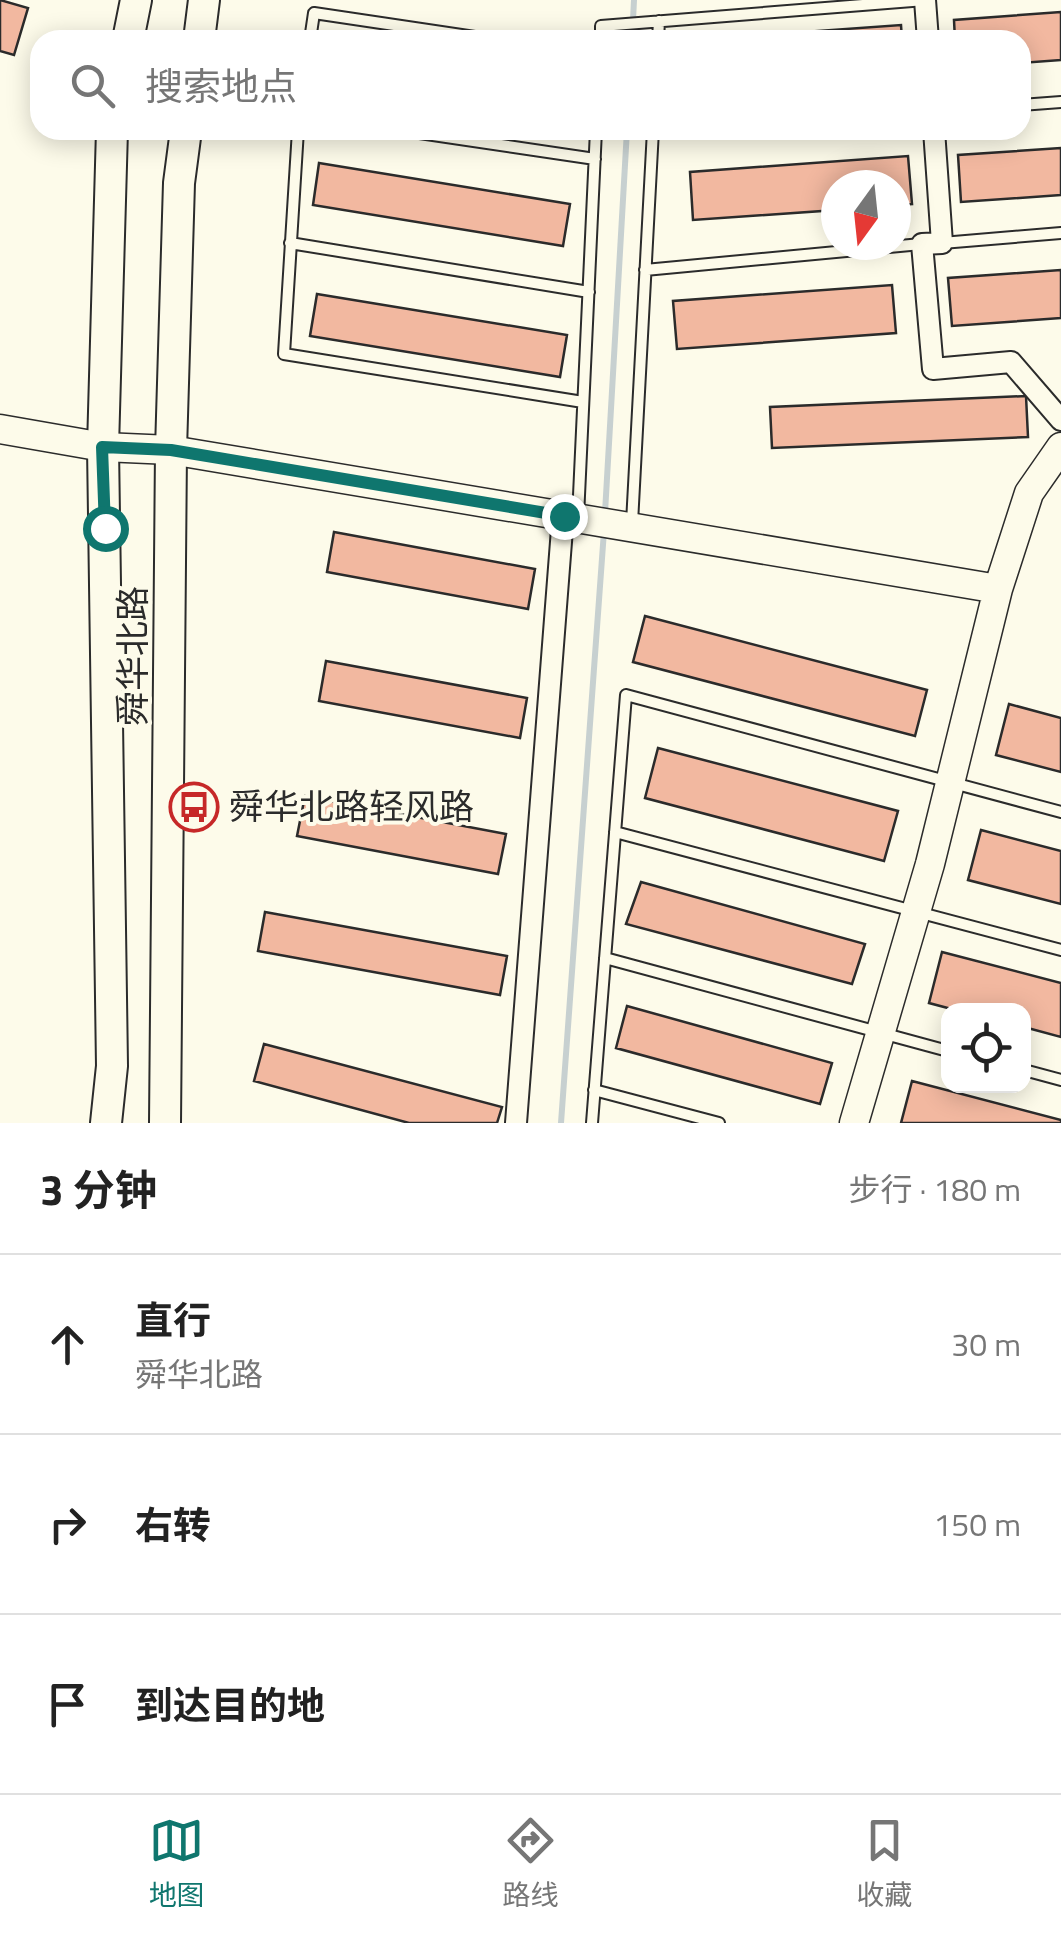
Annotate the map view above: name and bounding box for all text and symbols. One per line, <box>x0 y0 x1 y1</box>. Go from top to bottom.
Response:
search box <box>30 30 1031 140</box>
text: 搜索地点 <box>145 57 297 115</box>
icon: search <box>65 58 120 113</box>
north arrow <box>821 170 911 260</box>
route end <box>542 494 588 540</box>
route start <box>83 506 129 552</box>
street label: 舜华北路 <box>105 586 159 726</box>
place label: 舜华北路轻风路 <box>229 779 474 833</box>
bus stop icon: 舜华北路轻风路 <box>168 781 220 833</box>
map controls <box>941 1003 1031 1093</box>
button: locate <box>941 1003 1031 1093</box>
text: 3 分钟 <box>40 1157 157 1221</box>
text: 步行 · 180 m <box>848 1165 1021 1213</box>
text: 直行 <box>135 1291 211 1349</box>
icon: ahead <box>40 1317 95 1372</box>
text: 30 m <box>951 1320 1021 1368</box>
text: 舜华北路 <box>135 1350 263 1398</box>
text: 右转 <box>135 1496 211 1554</box>
icon: right <box>40 1497 95 1552</box>
text: 150 m <box>933 1500 1021 1548</box>
text: 到达目的地 <box>135 1676 325 1734</box>
icon: arrive <box>40 1677 95 1732</box>
tab: 地图 <box>149 1813 205 1916</box>
tab: 路线 <box>502 1813 558 1916</box>
tab: 收藏 <box>856 1813 912 1916</box>

